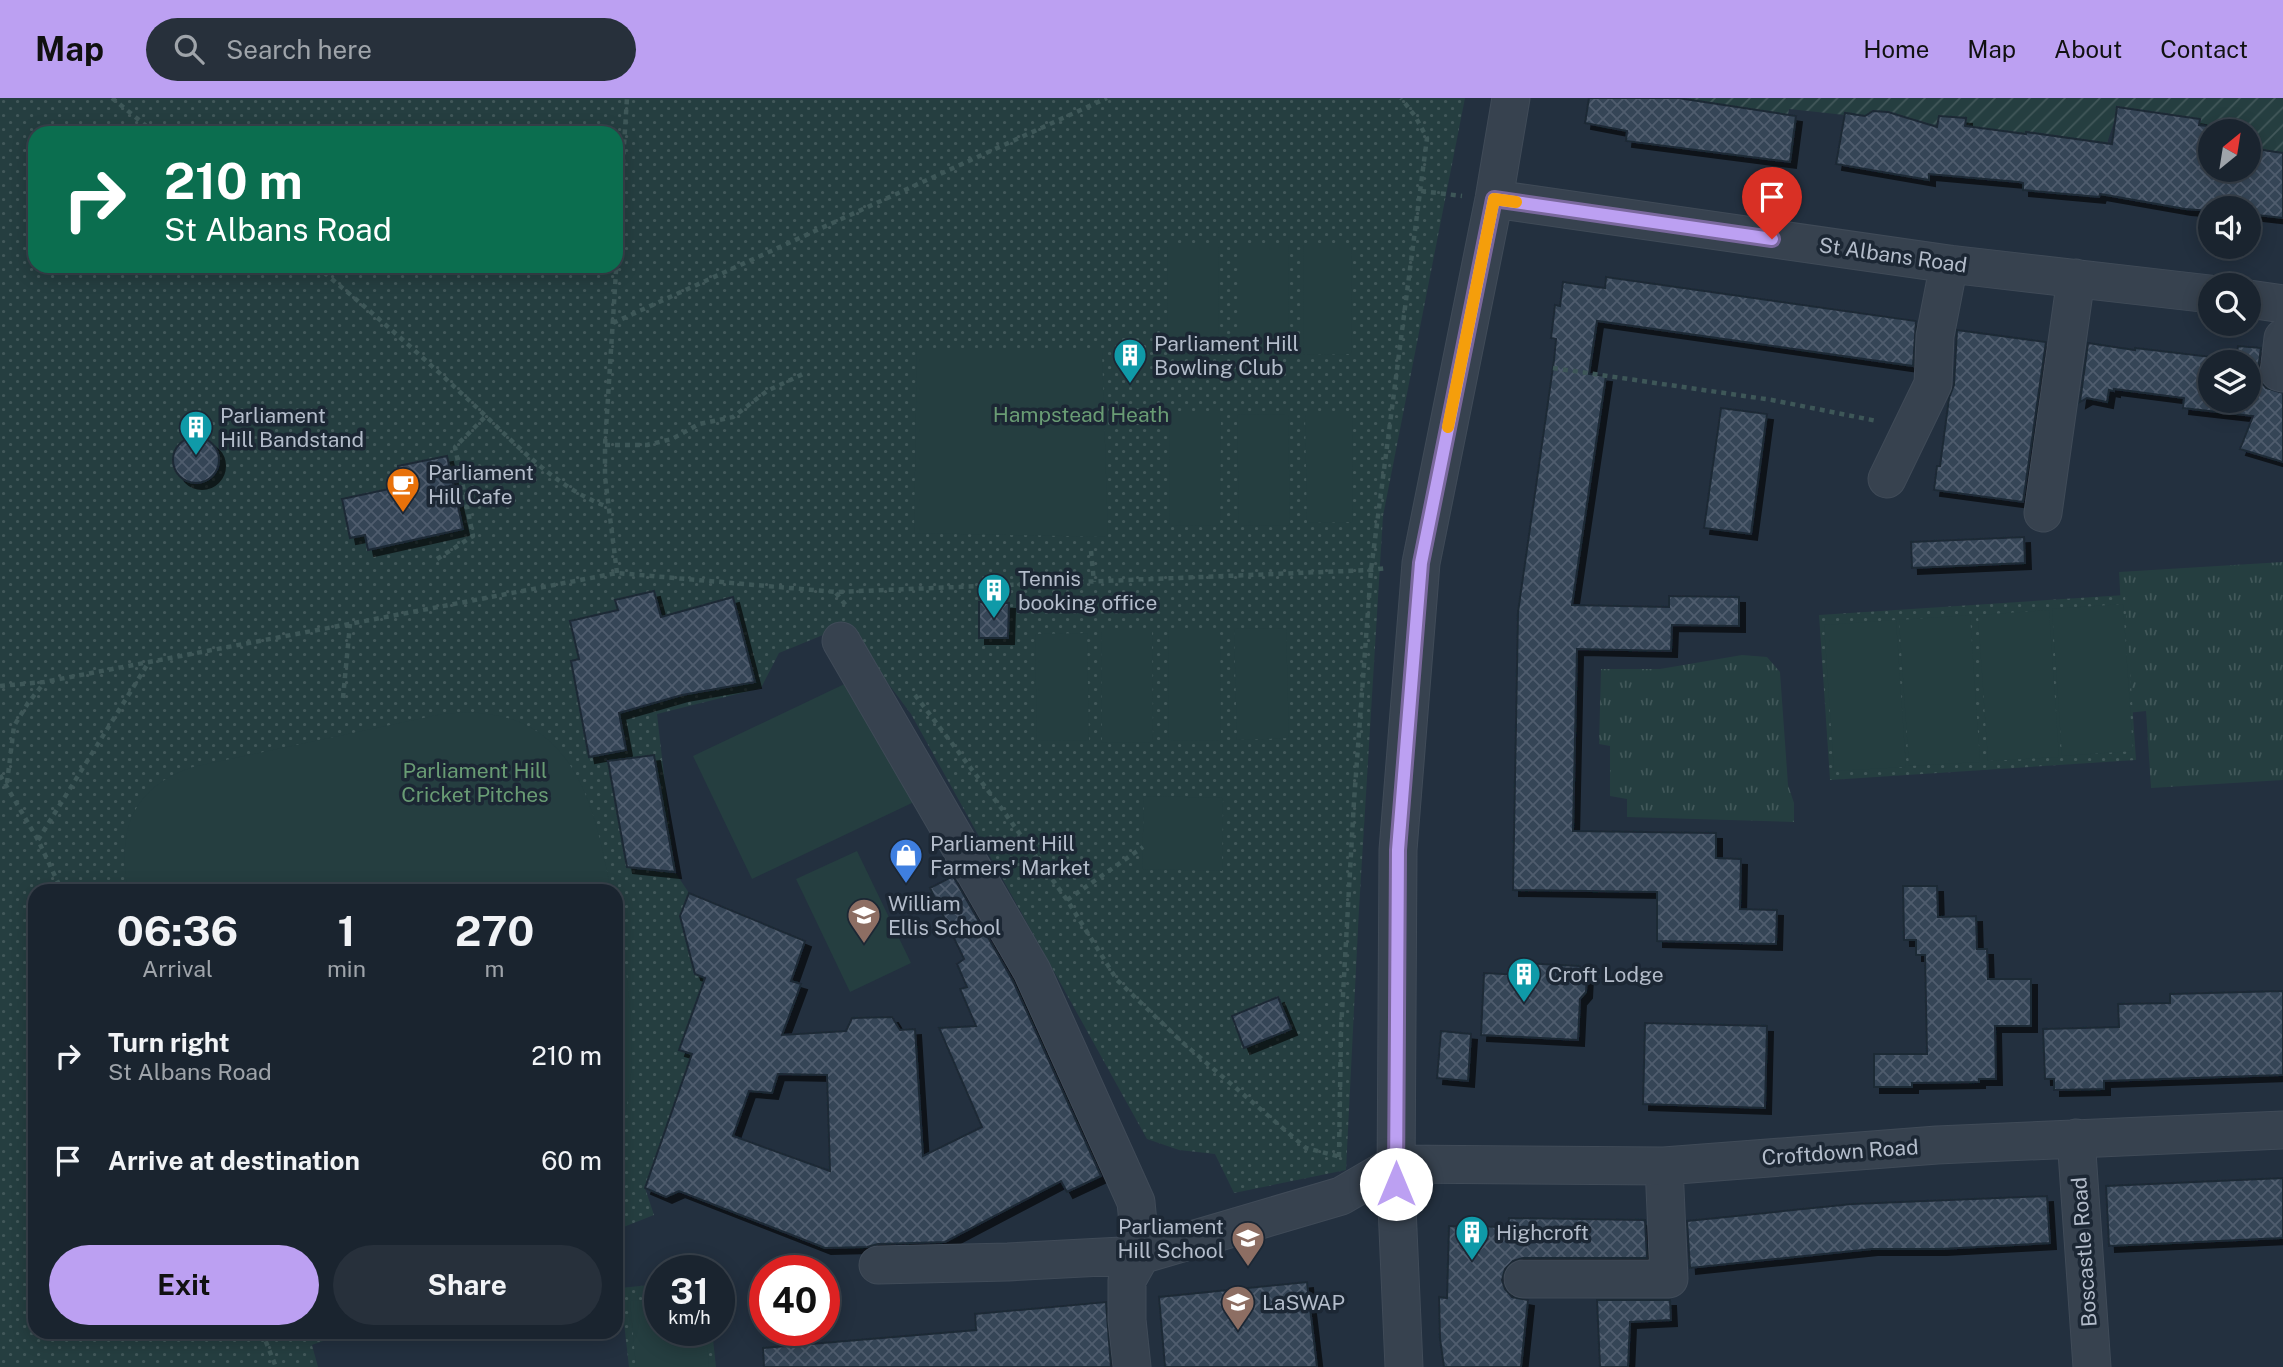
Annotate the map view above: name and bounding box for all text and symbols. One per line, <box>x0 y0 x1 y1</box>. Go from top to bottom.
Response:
search box <box>146 18 636 81</box>
text: Map <box>35 30 104 68</box>
icon: search <box>170 30 208 68</box>
text: Search here <box>226 34 372 65</box>
text: Home <box>1863 35 1929 63</box>
text: Map <box>1967 35 2016 63</box>
text: About <box>2054 35 2122 63</box>
text: Contact <box>2160 35 2248 63</box>
north arrow <box>2198 119 2261 182</box>
map controls <box>2198 119 2261 413</box>
text: 210 m <box>164 152 303 210</box>
icon: right <box>49 154 140 245</box>
pin <box>1742 167 1802 239</box>
icon: arrive <box>1753 178 1791 216</box>
button: sound <box>2198 196 2261 259</box>
text: St Albans Road <box>164 211 392 248</box>
street label: St Albans Road <box>1817 232 1969 278</box>
button: search <box>2198 273 2261 336</box>
place label: Parliament Hill Bowling Club <box>1154 331 1299 380</box>
building icon: Parliament Hill Bowling Club <box>1111 336 1149 385</box>
button: layers <box>2198 350 2261 413</box>
park label: Hampstead Heath <box>993 402 1169 427</box>
place label: Parliament Hill Bandstand <box>220 403 364 452</box>
building icon: Parliament Hill Bandstand <box>177 408 215 457</box>
place label: Parliament Hill Cafe <box>428 460 534 509</box>
cafe icon: Parliament Hill Cafe <box>384 465 422 514</box>
place label: Tennis booking office <box>1018 566 1157 615</box>
building icon: Tennis booking office <box>975 571 1013 620</box>
park label: Parliament Hill Cricket Pitches <box>401 758 549 807</box>
place label: Parliament Hill Farmers' Market <box>930 831 1090 880</box>
shop icon: Parliament Hill Farmers' Market <box>887 836 925 885</box>
place label: William Ellis School <box>888 891 1001 940</box>
school or university icon: William Ellis School <box>845 896 883 945</box>
text: 06:36 <box>117 906 238 955</box>
text: 1 <box>337 906 355 955</box>
text: 270 <box>455 906 534 955</box>
text: Arrival <box>142 955 213 982</box>
text: min <box>327 955 366 982</box>
text: m <box>484 955 504 982</box>
building icon: Croft Lodge <box>1505 955 1543 1004</box>
place label: Croft Lodge <box>1548 962 1664 987</box>
text: Turn right <box>108 1027 230 1058</box>
icon: right <box>49 1037 87 1075</box>
text: 210 m <box>531 1040 602 1071</box>
text: St Albans Road <box>108 1058 272 1085</box>
street label: Croftdown Road <box>1761 1134 1919 1170</box>
icon: arrive <box>49 1142 87 1180</box>
text: Arrive at destination <box>108 1145 360 1176</box>
text: 60 m <box>541 1145 602 1176</box>
position arrow <box>1359 1147 1433 1221</box>
street label: Boscastle Road <box>2066 1176 2102 1328</box>
building icon: Highcroft <box>1453 1213 1491 1262</box>
place label: Parliament Hill School <box>1118 1214 1224 1263</box>
school or university icon: Parliament Hill School <box>1229 1219 1267 1268</box>
place label: Highcroft <box>1496 1220 1589 1245</box>
button: Exit <box>49 1245 319 1325</box>
button: Share <box>333 1245 602 1325</box>
speed limit sign: 40 <box>749 1255 840 1346</box>
text: 31 <box>670 1271 709 1312</box>
school or university icon: LaSWAP <box>1219 1283 1257 1332</box>
place label: LaSWAP <box>1262 1290 1345 1315</box>
text: km/h <box>668 1307 711 1328</box>

